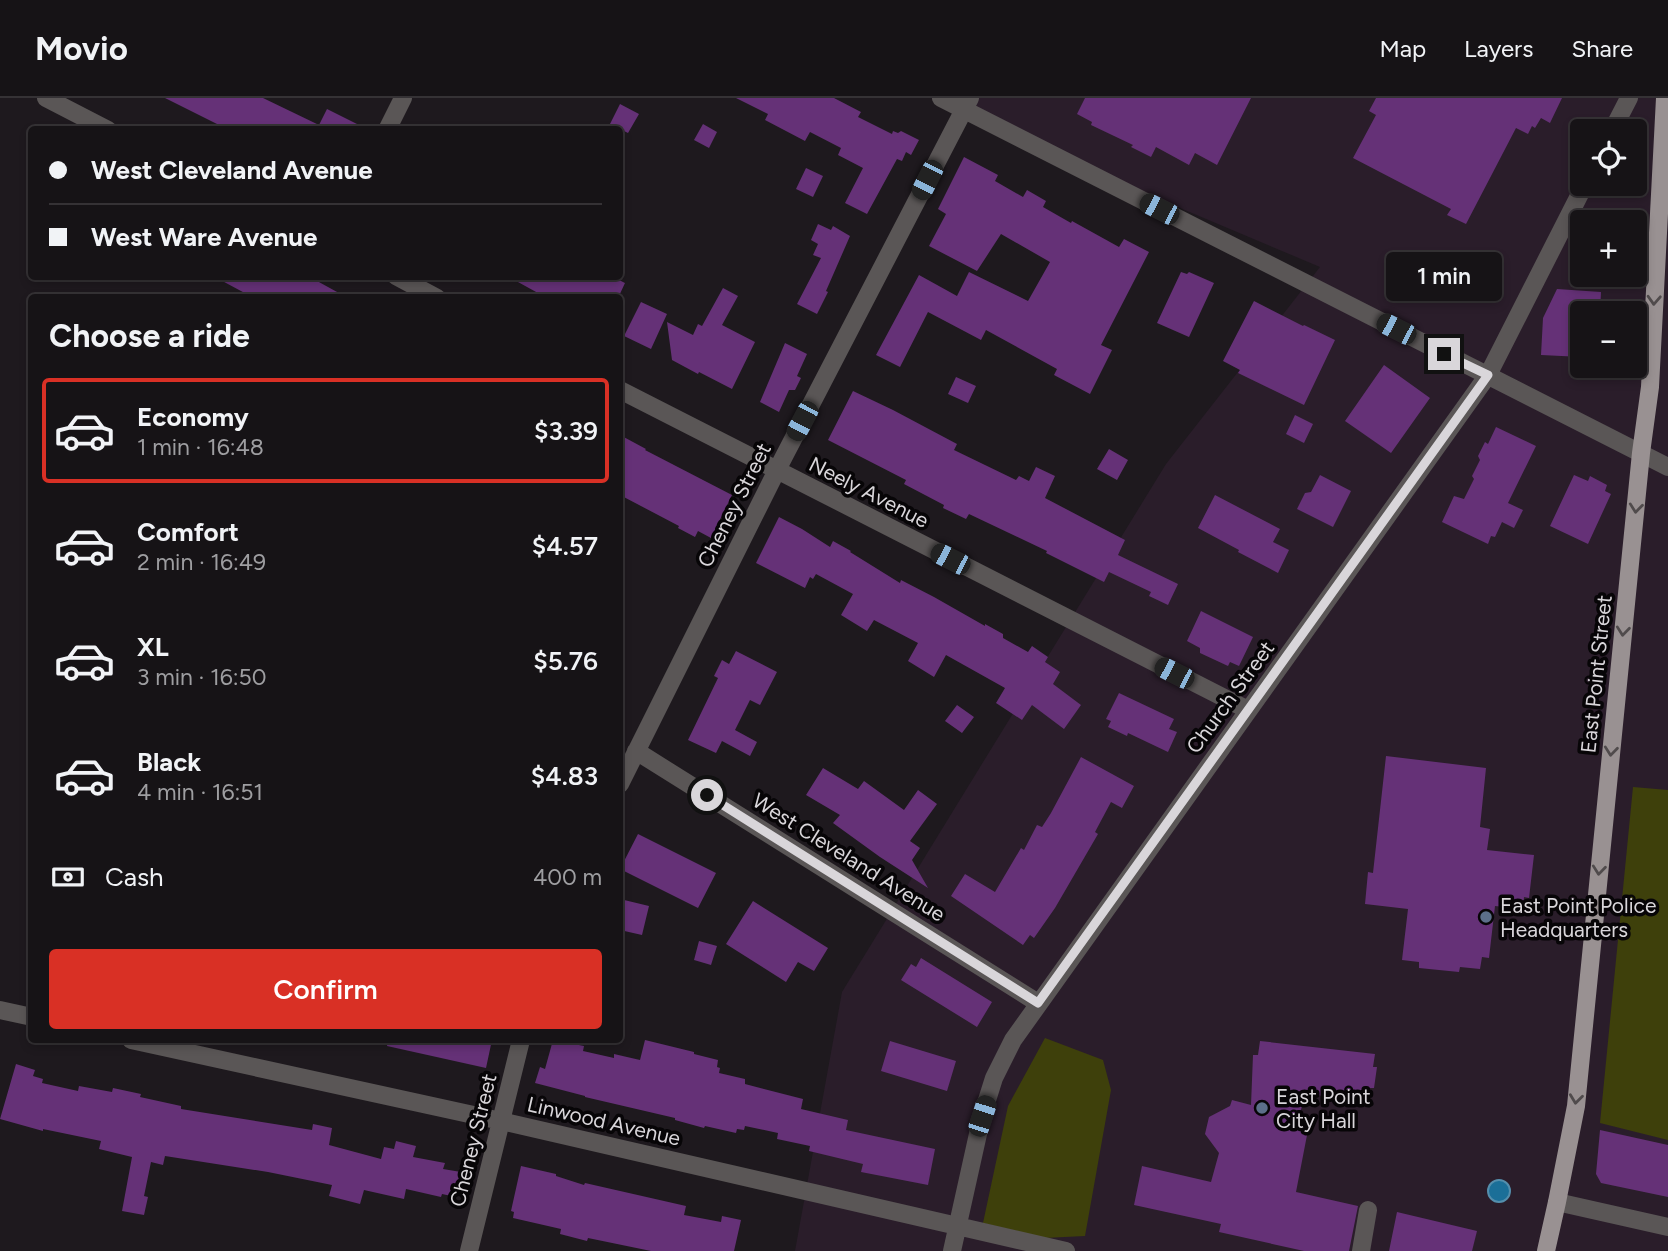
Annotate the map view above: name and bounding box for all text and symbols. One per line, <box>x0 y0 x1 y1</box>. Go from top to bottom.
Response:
text: Movio <box>35 29 128 68</box>
text: Map <box>1379 34 1426 63</box>
text: Layers <box>1464 34 1533 63</box>
text: Share <box>1571 34 1633 63</box>
map controls <box>1570 119 1647 378</box>
button: locate <box>1570 119 1647 196</box>
text: West Cleveland Avenue <box>91 154 373 186</box>
car <box>909 157 946 203</box>
car <box>1136 190 1183 228</box>
button: + <box>1570 210 1647 287</box>
text: West Ware Avenue <box>91 221 317 253</box>
callout: 1 min <box>1386 252 1502 302</box>
text: 1 min <box>1417 262 1471 290</box>
one-way arrow <box>1647 295 1662 306</box>
button: − <box>1570 301 1647 378</box>
car <box>1373 310 1420 348</box>
text: Choose a ride <box>49 317 250 355</box>
route end <box>1428 338 1460 370</box>
car <box>783 398 822 444</box>
icon: car <box>53 399 116 462</box>
text: Economy <box>137 401 249 433</box>
text: $3.39 <box>534 415 598 447</box>
text: 1 min · 16:48 <box>137 433 264 461</box>
street label: Cheney Street <box>692 439 776 571</box>
street label: Neely Avenue <box>805 451 933 533</box>
one-way arrow <box>1628 502 1643 514</box>
icon: car <box>53 514 116 577</box>
text: Comfort <box>137 516 239 548</box>
text: $4.57 <box>532 530 598 562</box>
car <box>927 540 974 578</box>
text: 2 min · 16:49 <box>137 548 266 576</box>
street label: East Point Street <box>1575 594 1617 754</box>
one-way arrow <box>1616 626 1631 637</box>
icon: car <box>53 629 116 692</box>
text: XL <box>137 631 169 663</box>
street label: Church Street <box>1181 636 1279 758</box>
text: $5.76 <box>533 645 598 677</box>
car <box>1151 654 1198 692</box>
text: 3 min · 16:50 <box>137 663 266 691</box>
icon: car <box>53 744 116 807</box>
text: Black <box>137 746 201 778</box>
one-way arrow <box>1604 746 1619 757</box>
text: $4.83 <box>531 760 598 792</box>
text: 4 min · 16:51 <box>137 778 263 806</box>
route start <box>691 779 723 811</box>
street label: West Cleveland Avenue <box>748 787 950 927</box>
icon: cash <box>49 858 87 896</box>
text: Cash <box>105 861 164 893</box>
text: 400 m <box>533 863 602 891</box>
one-way arrow <box>1592 864 1607 875</box>
place label: East Point Police Headquarters <box>1500 893 1656 942</box>
marker: East Point Police Headquarters <box>1478 909 1494 925</box>
button: Confirm <box>49 949 602 1029</box>
street label: Cheney Street <box>444 1071 502 1209</box>
place label: East Point City Hall <box>1276 1084 1371 1133</box>
street label: Linwood Avenue <box>525 1091 683 1151</box>
car <box>966 1093 999 1139</box>
one-way arrow <box>1569 1094 1584 1105</box>
marker: East Point City Hall <box>1254 1100 1270 1116</box>

